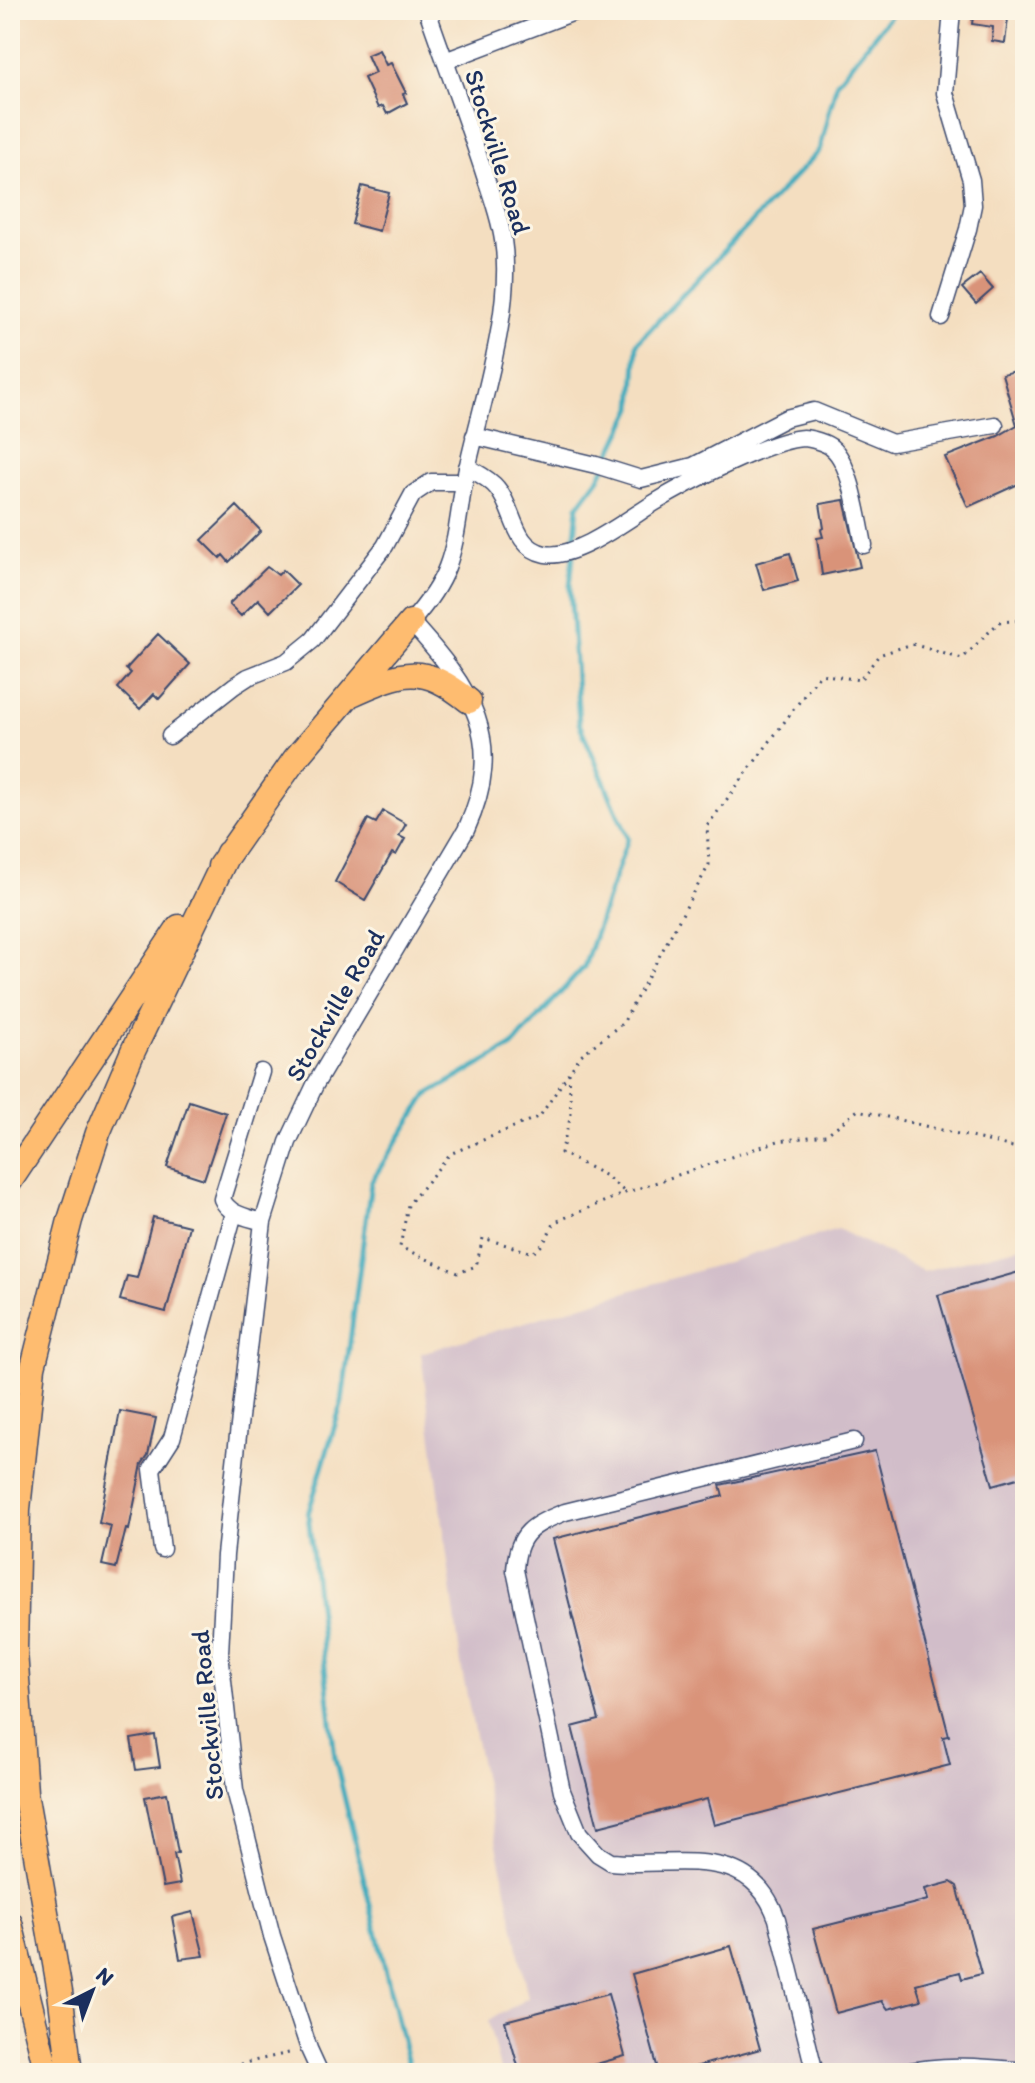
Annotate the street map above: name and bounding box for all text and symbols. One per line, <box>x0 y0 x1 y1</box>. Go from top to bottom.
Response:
street label: Stockville Road <box>458 66 538 239</box>
street label: Stockville Road <box>278 922 392 1087</box>
street label: Stockville Road <box>184 1628 230 1801</box>
north arrow <box>52 1951 132 2031</box>
text: N <box>90 1962 120 1992</box>

